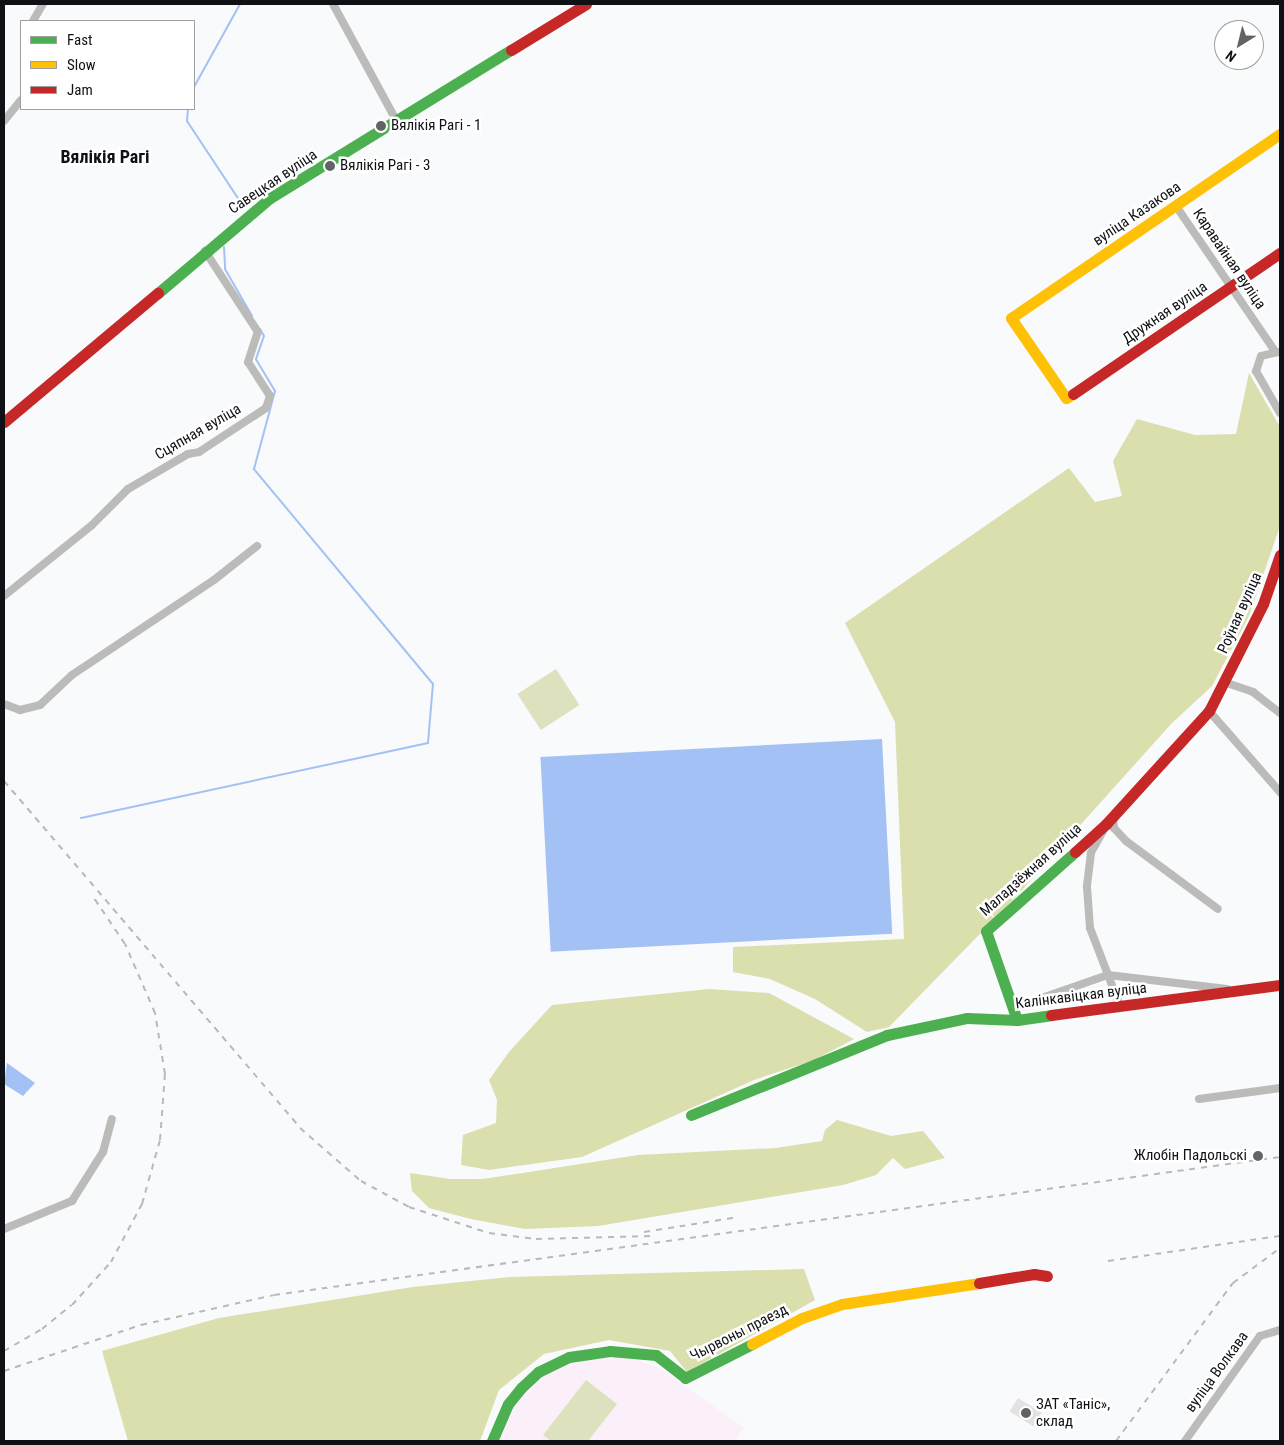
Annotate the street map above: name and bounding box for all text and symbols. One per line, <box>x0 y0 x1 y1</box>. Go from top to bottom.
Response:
legend <box>20 20 195 110</box>
north arrow <box>1214 20 1264 70</box>
text: Fast <box>67 31 92 49</box>
text: N <box>1223 47 1239 65</box>
text: Slow <box>67 56 96 74</box>
text: Jam <box>67 81 93 99</box>
place label: Вялікія Рагі - 1 <box>391 117 481 135</box>
marker: Вялікія Рагі - 1 <box>375 120 387 132</box>
district label: Вялікія Рагі <box>61 146 149 168</box>
street label: Савецкая вуліца <box>225 146 321 218</box>
place label: Вялікія Рагі - 3 <box>340 157 430 175</box>
marker: Вялікія Рагі - 3 <box>324 160 336 172</box>
street label: вуліца Казакова <box>1090 178 1184 250</box>
street label: Каравайная вуліца <box>1189 205 1269 313</box>
street label: Дружная вуліца <box>1119 278 1211 348</box>
street label: Сцяпная вуліца <box>152 400 244 464</box>
street label: Роўная вуліца <box>1214 570 1266 656</box>
street label: Маладзёжная вуліца <box>977 820 1085 920</box>
street label: Калінкавіцкая вуліца <box>1014 979 1148 1013</box>
place label: Жлобін Падольскі <box>1134 1147 1247 1165</box>
marker: Жлобін Падольскі <box>1251 1149 1265 1163</box>
street label: Чырвоны праезд <box>687 1301 791 1365</box>
street label: вуліца Волкава <box>1182 1328 1252 1416</box>
place label: ЗАТ «Таніс», склад <box>1036 1395 1110 1430</box>
marker: ЗАТ «Таніс», склад <box>1020 1407 1032 1419</box>

